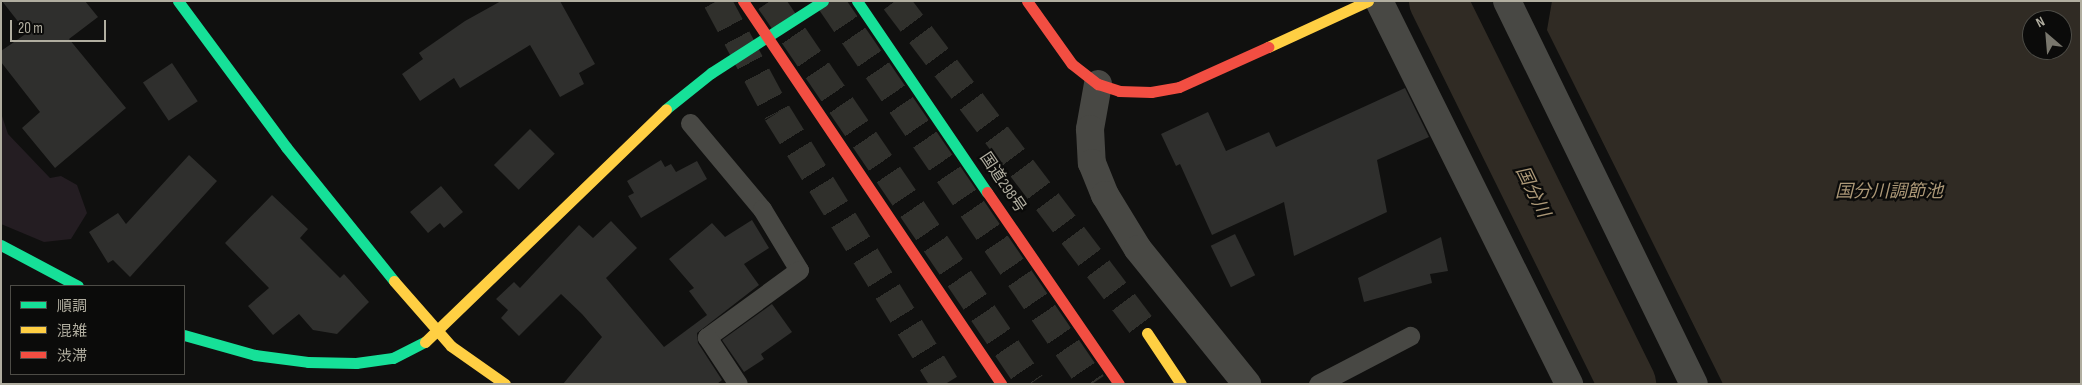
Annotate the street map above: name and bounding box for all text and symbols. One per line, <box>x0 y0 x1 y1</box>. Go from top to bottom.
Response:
scale bar <box>12 10 109 42</box>
north arrow <box>2022 10 2072 60</box>
text: N <box>2033 13 2048 31</box>
text: 20 m <box>18 19 43 38</box>
street label: 国道298号 <box>975 149 1029 217</box>
water label: 国分川 <box>1510 163 1554 221</box>
water label: 国分川調節池 <box>1835 181 1943 203</box>
legend <box>10 285 185 375</box>
text: 順調 <box>57 297 87 316</box>
text: 混雑 <box>57 322 87 341</box>
text: 渋滞 <box>57 347 87 366</box>

